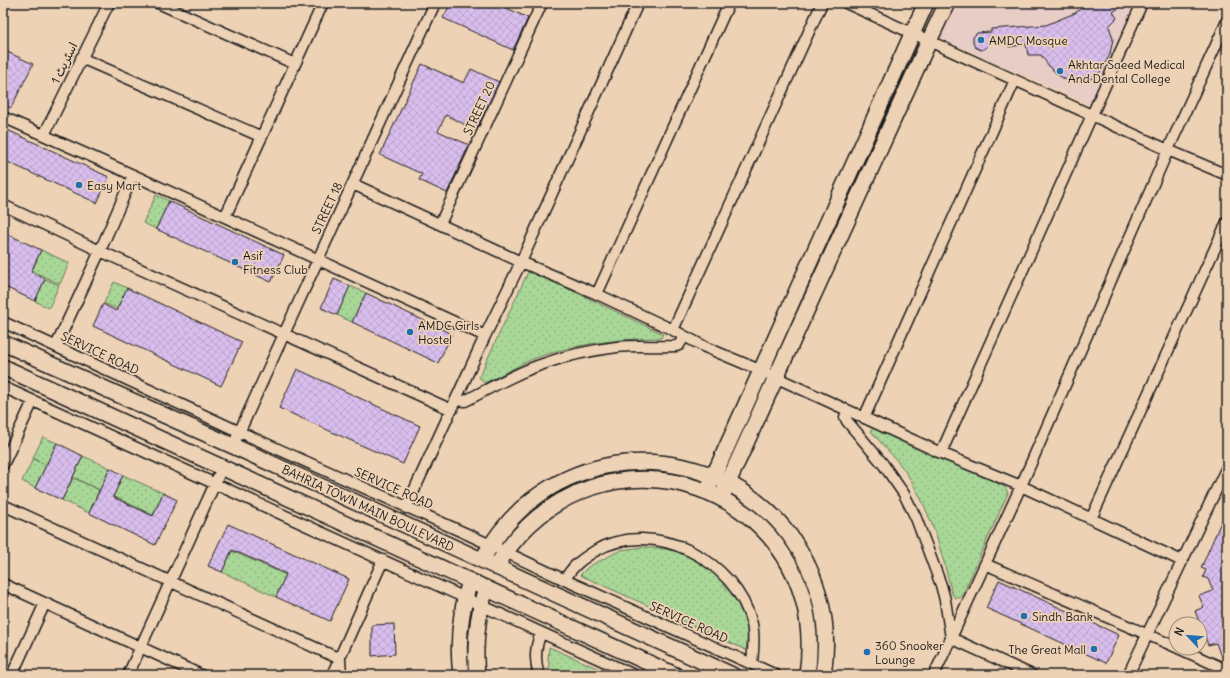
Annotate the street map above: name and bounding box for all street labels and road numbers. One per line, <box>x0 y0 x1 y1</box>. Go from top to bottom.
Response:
street label: اسٹریٹ 1 <box>48 40 80 86</box>
street label: STREET 20 <box>460 78 498 138</box>
street label: STREET 18 <box>308 180 346 236</box>
street label: SERVICE ROAD <box>58 328 142 378</box>
street label: BAHRIA TOWN MAIN BOULEVARD <box>279 461 457 555</box>
street label: SERVICE ROAD <box>352 464 436 512</box>
street label: SERVICE ROAD <box>647 598 731 646</box>

